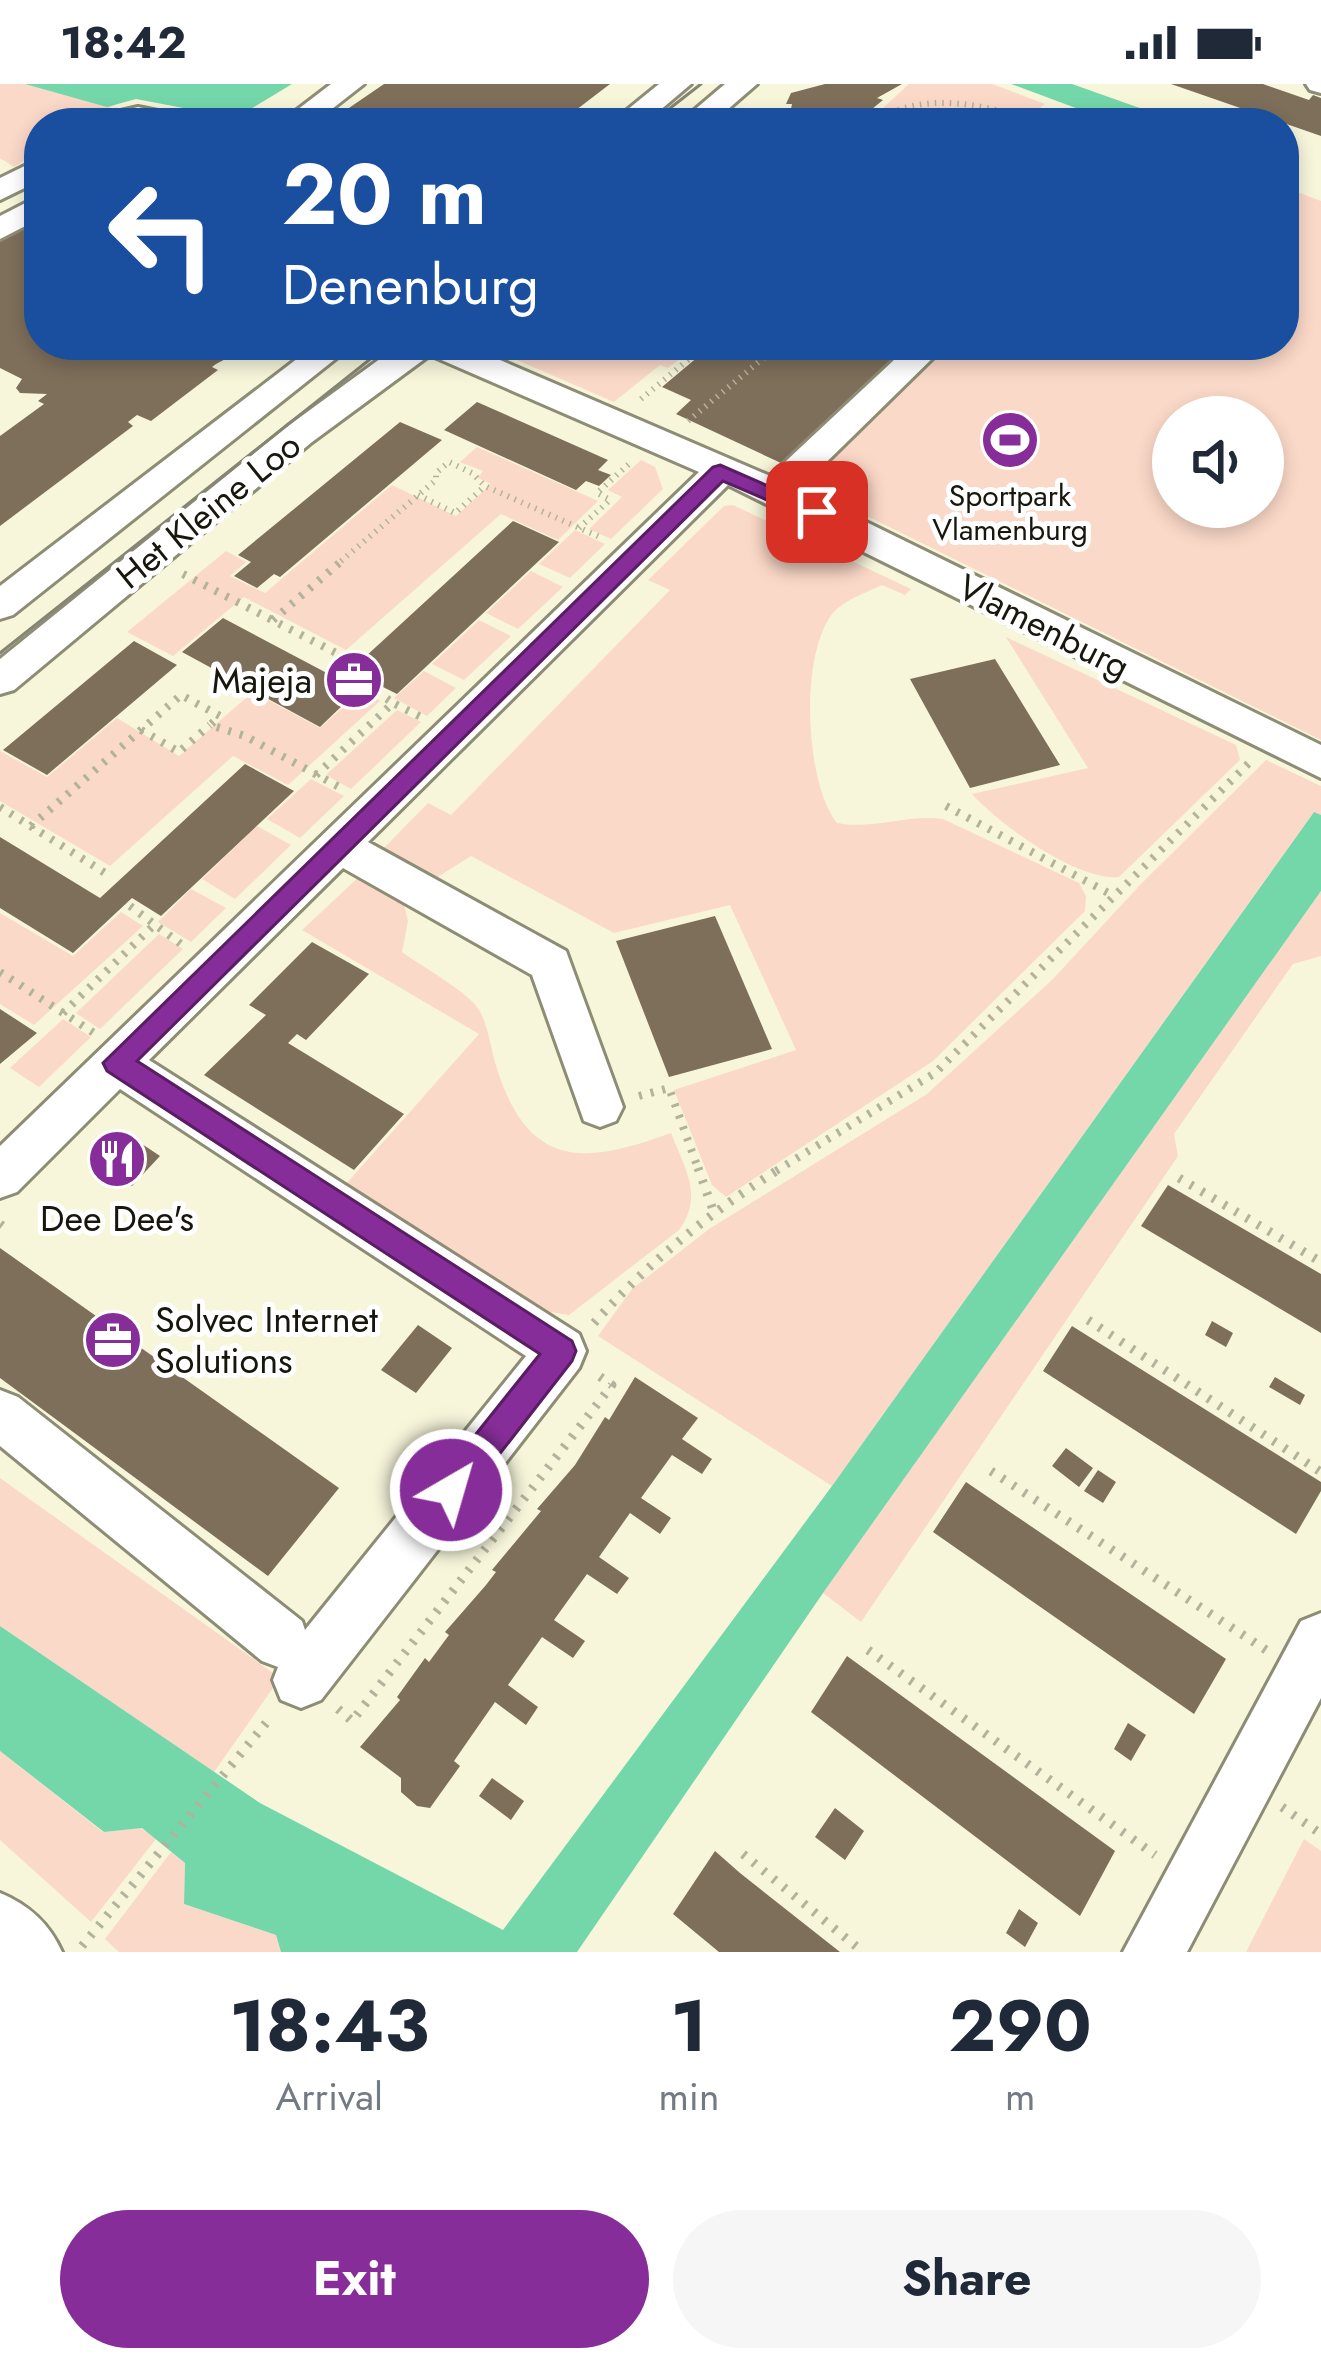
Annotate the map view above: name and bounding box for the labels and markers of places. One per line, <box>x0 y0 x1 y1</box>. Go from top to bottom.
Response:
sports icon: Sportpark Vlamenburg <box>979 409 1041 471</box>
pin <box>766 461 868 563</box>
place label: Sportpark Vlamenburg <box>932 474 1088 551</box>
office icon: Majeja <box>323 649 385 711</box>
place label: Majeja <box>212 654 312 706</box>
restaurant icon: Dee Dee's <box>86 1128 148 1190</box>
place label: Dee Dee's <box>40 1192 194 1244</box>
place label: Solvec Internet Solutions <box>155 1293 378 1386</box>
office icon: Solvec Internet Solutions <box>82 1309 144 1371</box>

